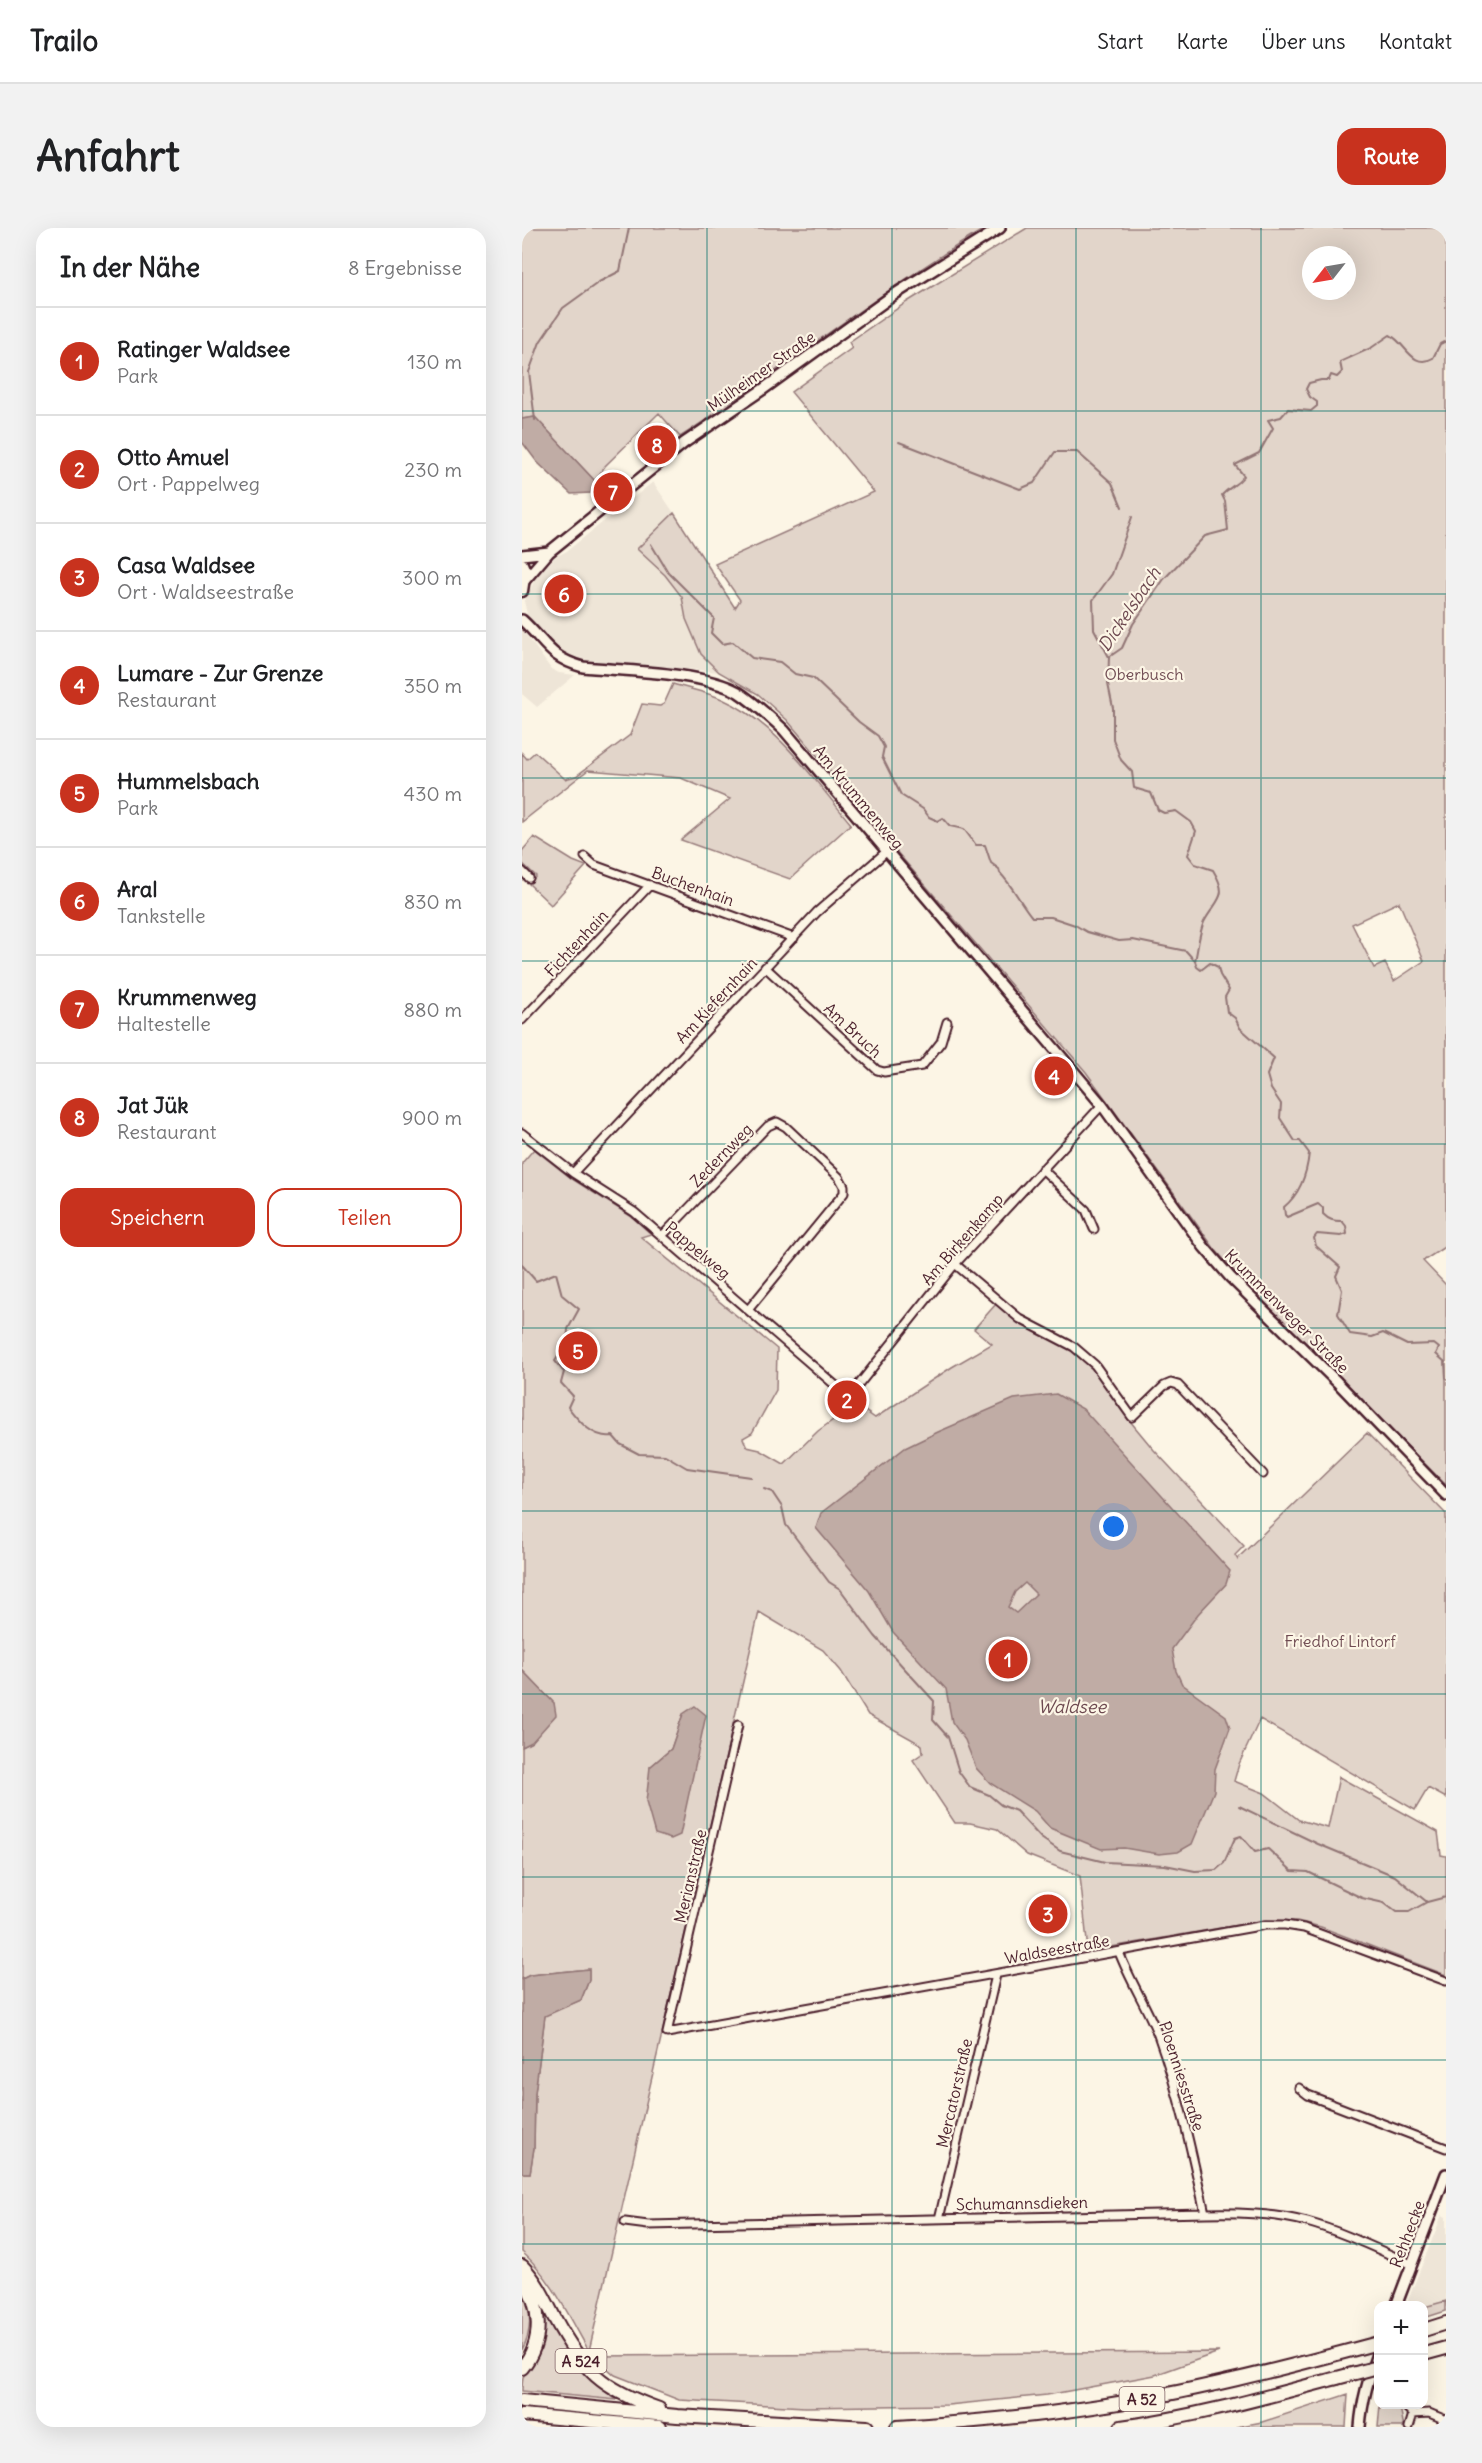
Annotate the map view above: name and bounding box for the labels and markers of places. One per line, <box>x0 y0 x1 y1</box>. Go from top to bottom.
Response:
pin: 8 <box>638 422 676 468</box>
pin: 7 <box>594 470 632 514</box>
pin: 6 <box>544 572 584 616</box>
pin: 4 <box>1034 1054 1074 1098</box>
pin: 5 <box>558 1328 598 1374</box>
pin: 2 <box>828 1378 866 1422</box>
pin: 1 <box>988 1636 1028 1682</box>
pin: 3 <box>1028 1892 1068 1936</box>

